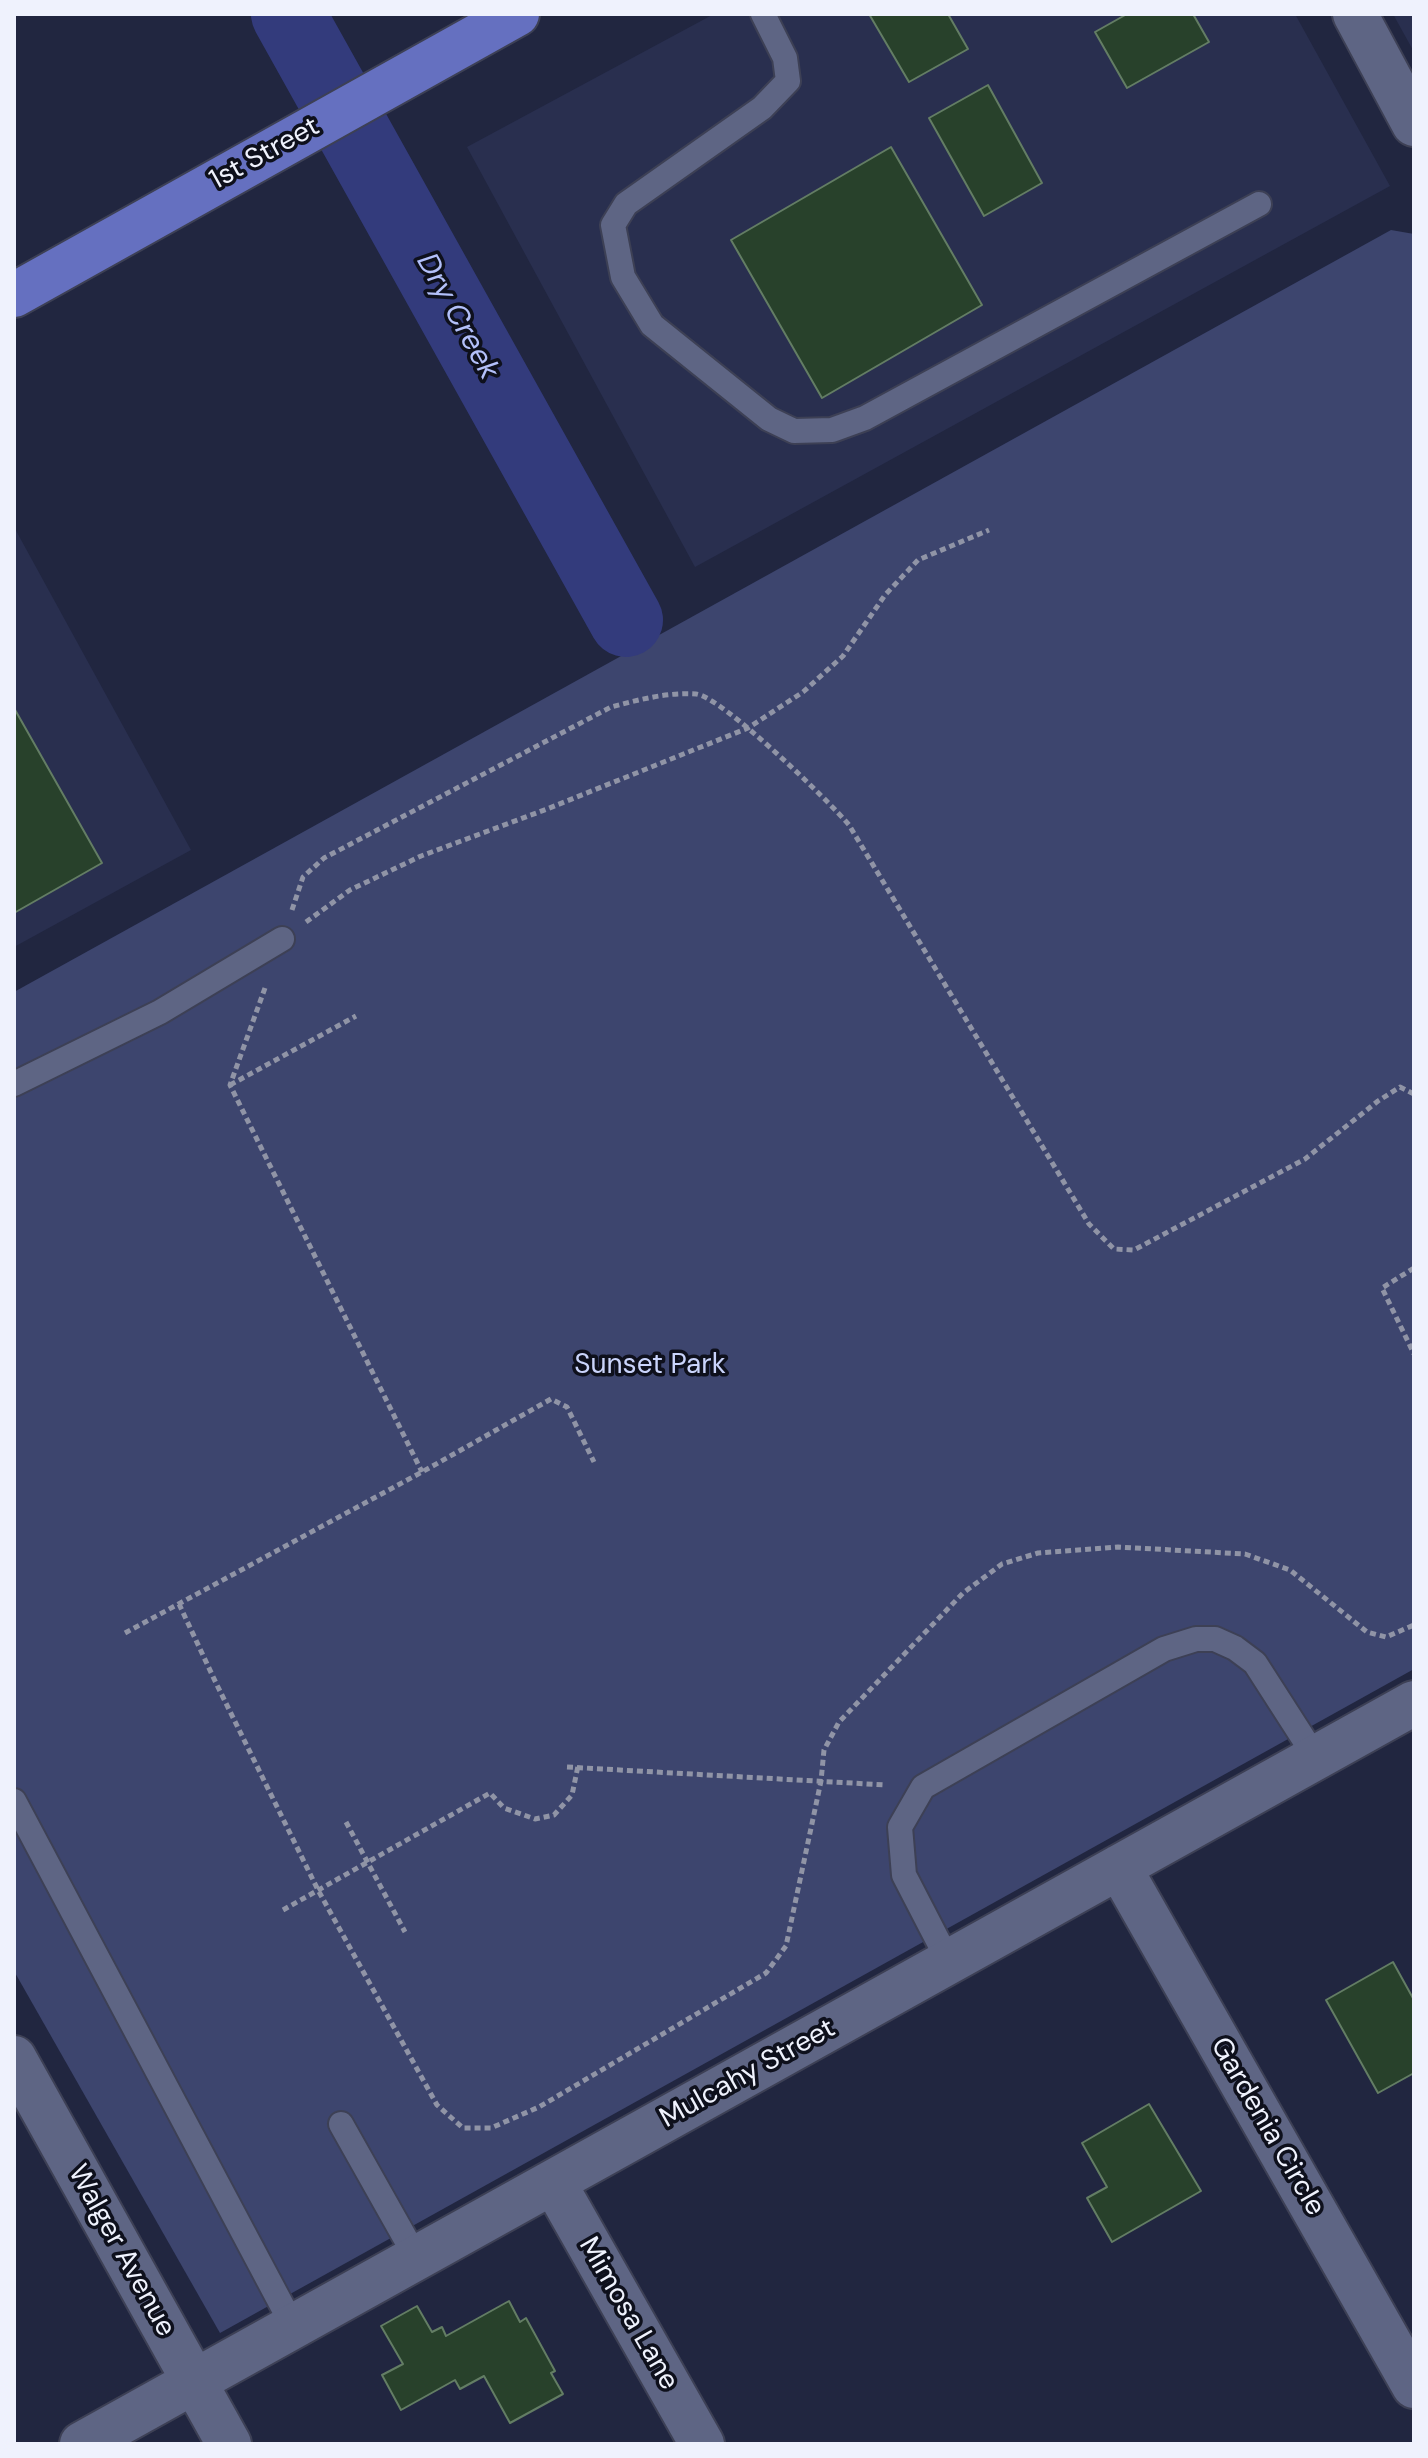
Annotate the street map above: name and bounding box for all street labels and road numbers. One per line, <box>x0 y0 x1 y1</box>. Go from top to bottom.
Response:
street label: 1st Street <box>204 110 326 198</box>
street label: Mulcahy Street <box>655 2012 841 2136</box>
street label: Gardenia Circle <box>1202 2032 1332 2222</box>
street label: Walger Avenue <box>60 2159 182 2343</box>
street label: Mimosa Lane <box>571 2232 685 2396</box>

